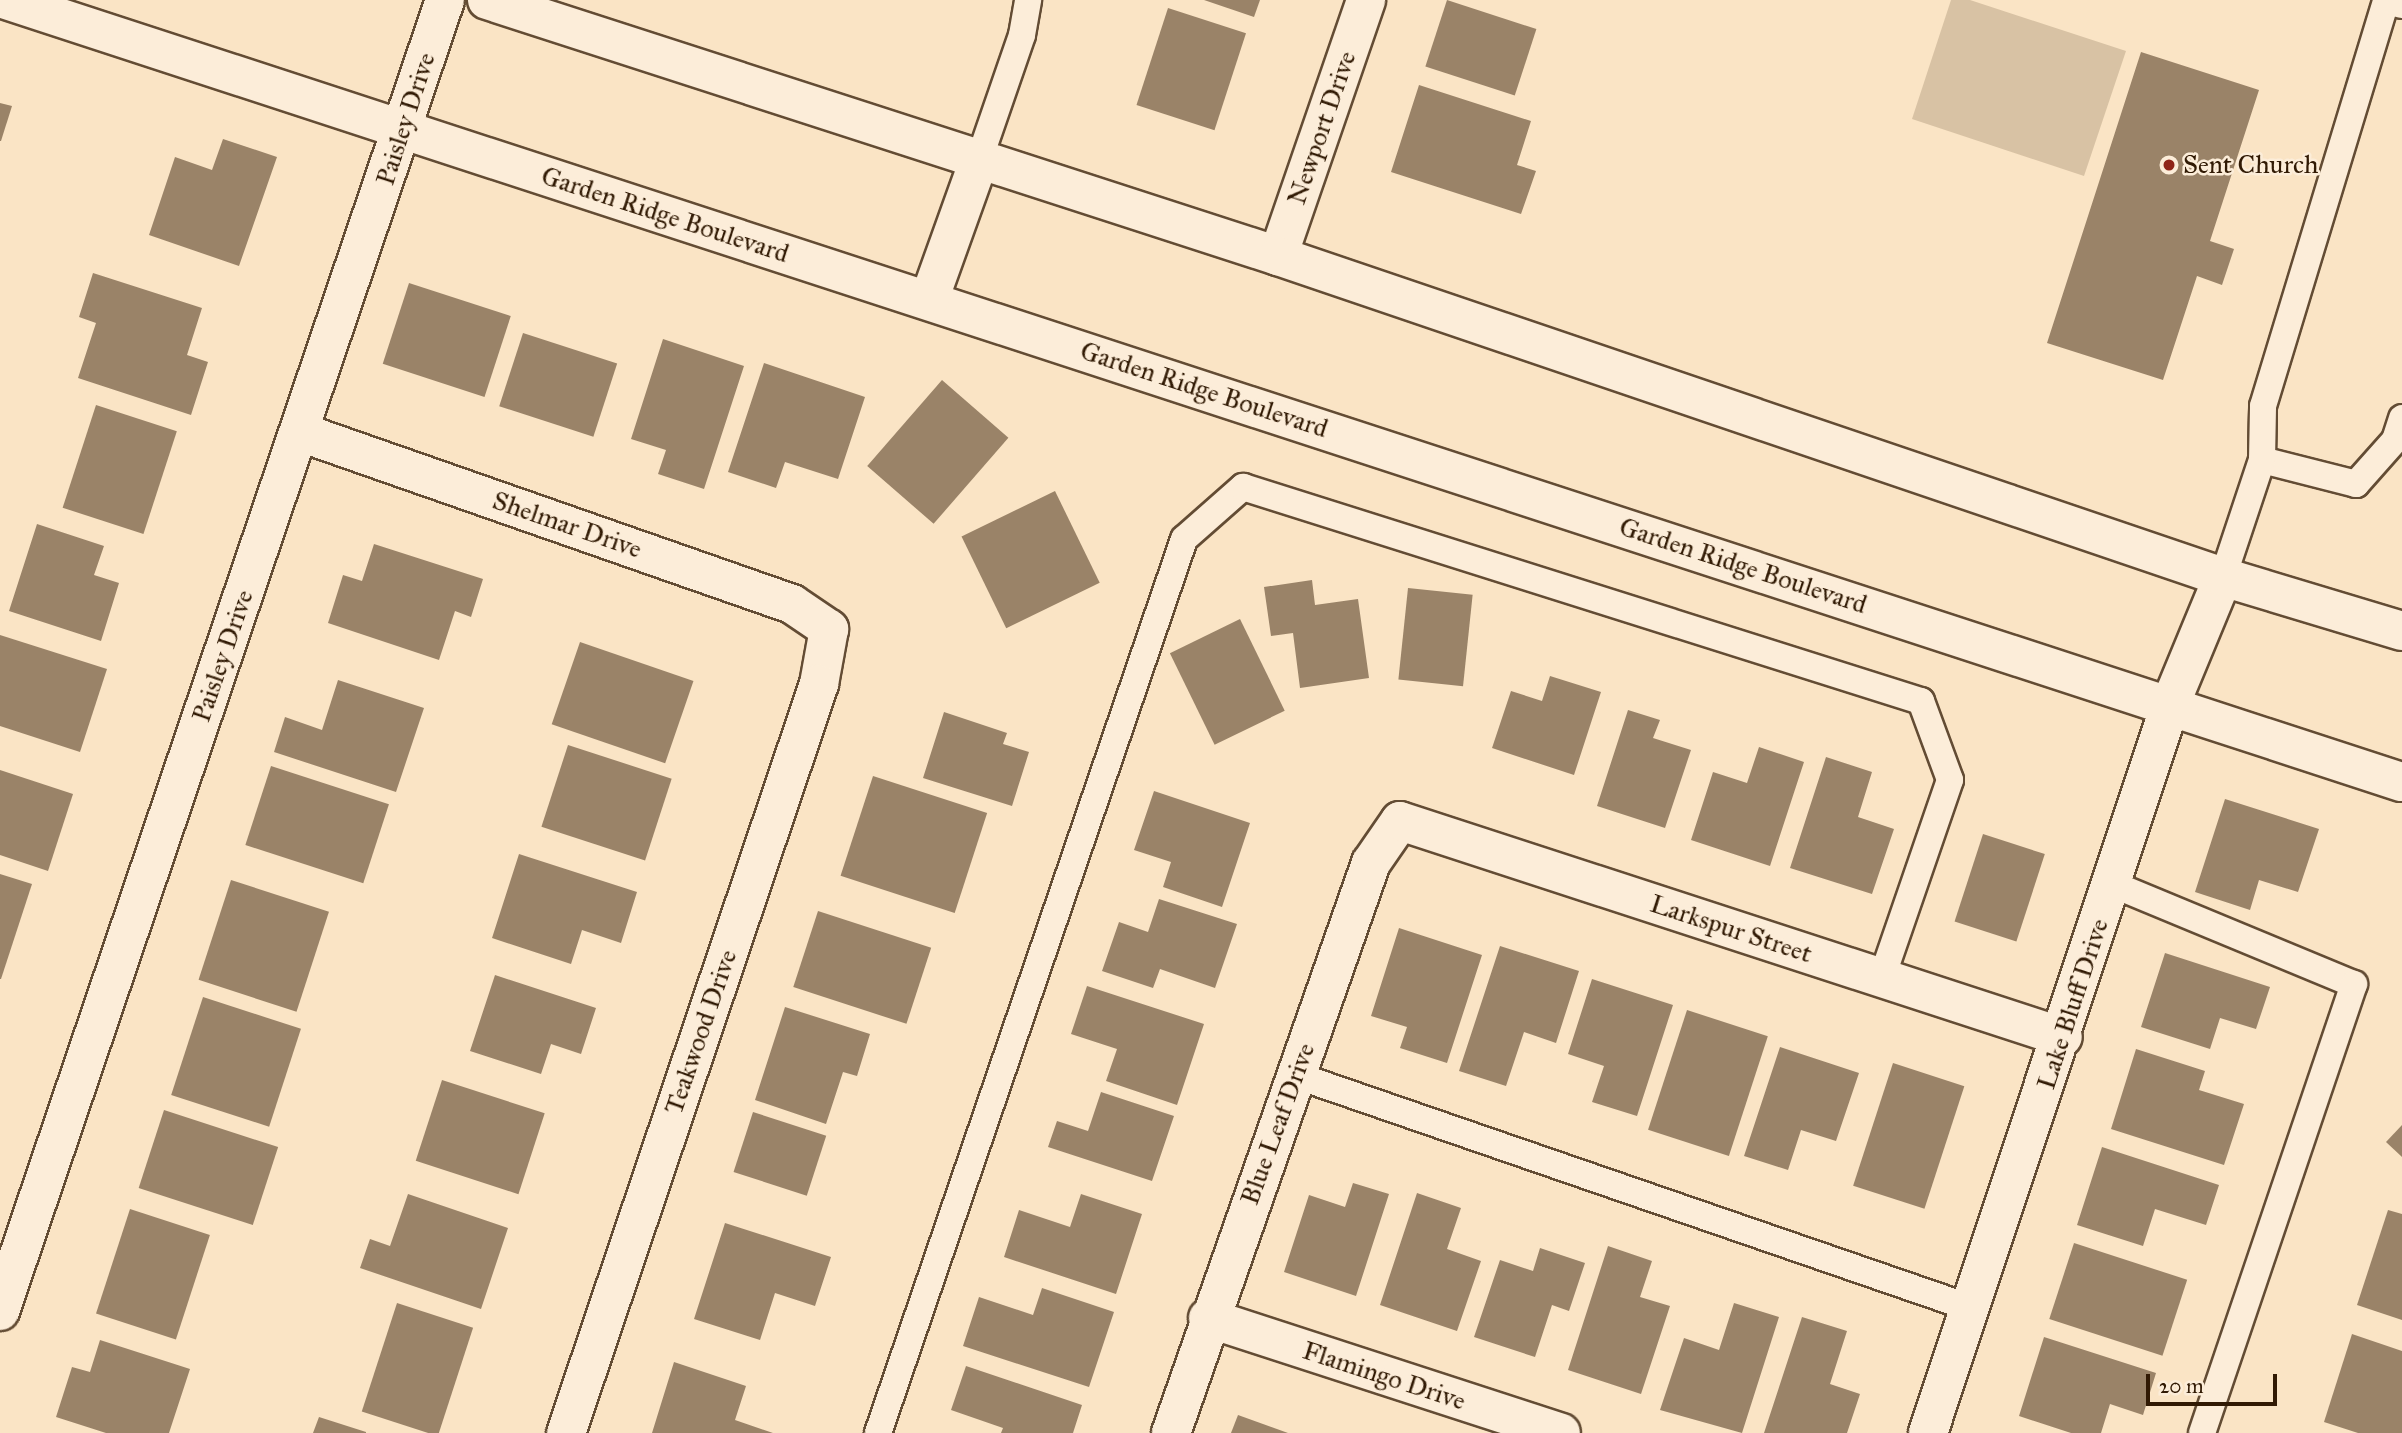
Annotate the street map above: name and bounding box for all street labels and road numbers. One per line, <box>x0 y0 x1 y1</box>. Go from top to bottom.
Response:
street label: Newport Drive <box>1281 47 1363 209</box>
street label: Paisley Drive <box>370 49 442 189</box>
street label: Garden Ridge Boulevard <box>537 160 793 270</box>
street label: Garden Ridge Boulevard <box>1076 335 1332 445</box>
street label: Shelmar Drive <box>488 485 646 565</box>
street label: Garden Ridge Boulevard <box>1615 511 1871 621</box>
street label: Paisley Drive <box>186 586 260 726</box>
street label: Larkspur Street <box>1646 888 1816 970</box>
street label: Lake Bluff Drive <box>2031 915 2115 1093</box>
street label: Teakwood Drive <box>658 946 744 1118</box>
street label: Blue Leaf Drive <box>1234 1039 1322 1209</box>
street label: Flamingo Drive <box>1299 1335 1469 1417</box>

